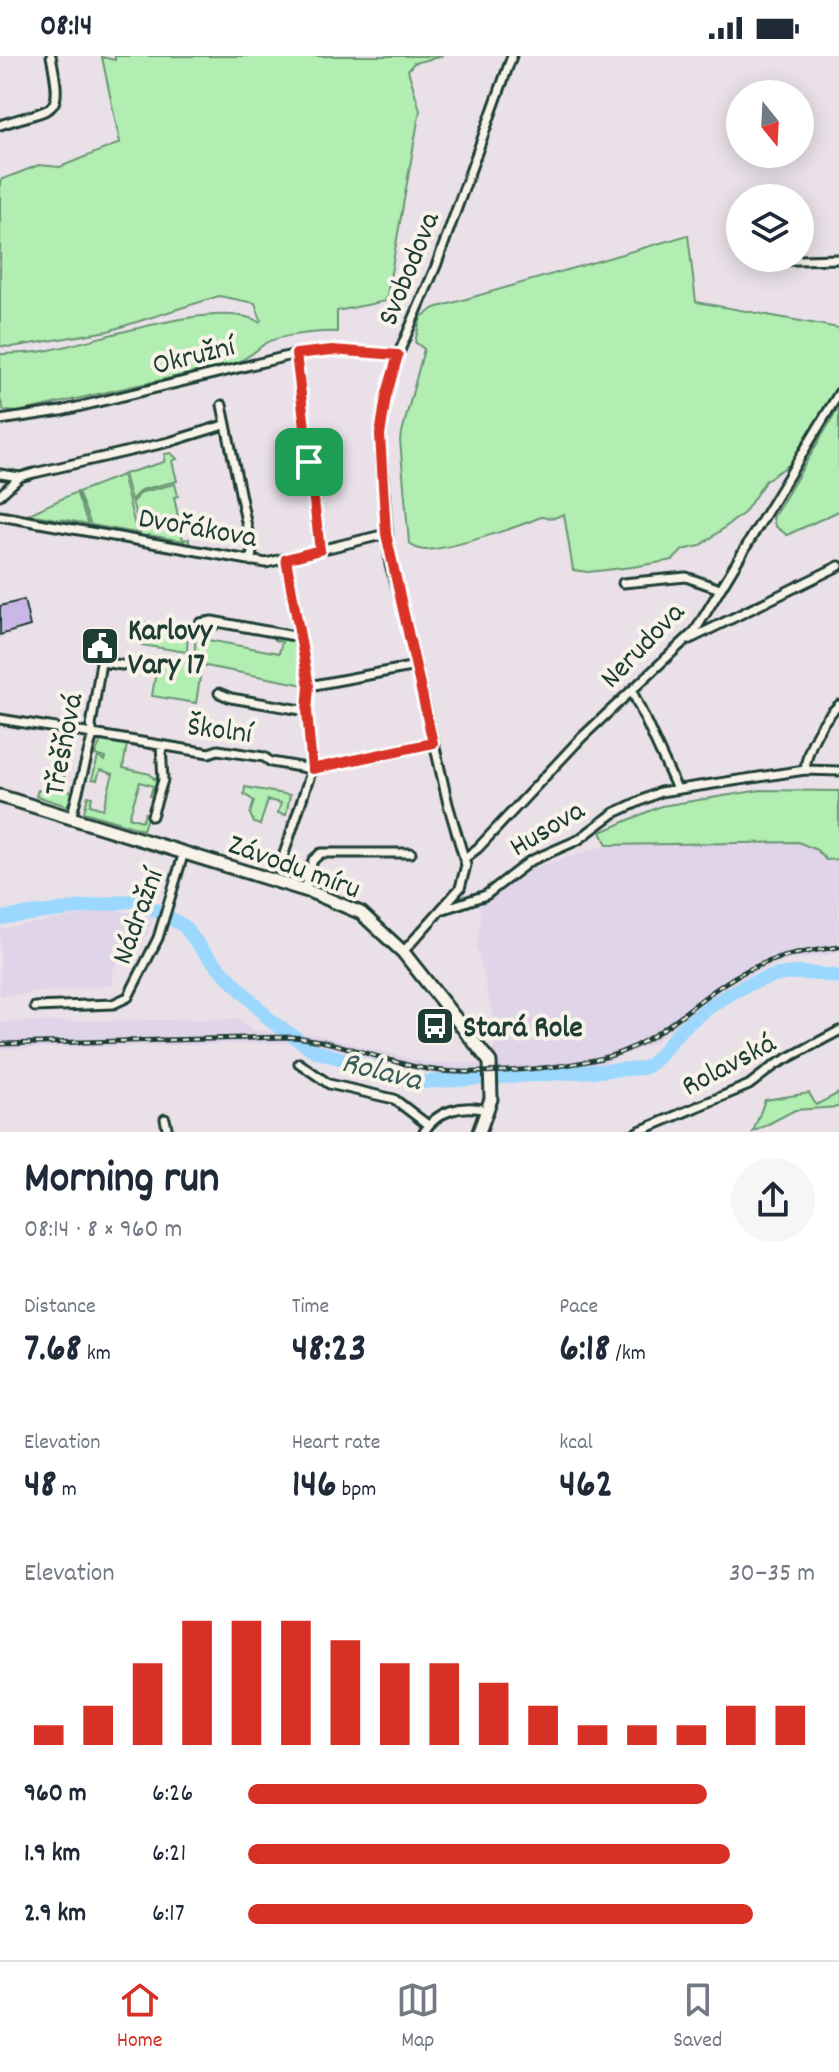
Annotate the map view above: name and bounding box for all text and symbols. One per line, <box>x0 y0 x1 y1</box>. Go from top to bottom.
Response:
text: 08:14 <box>40 7 92 50</box>
north arrow <box>726 80 814 168</box>
map controls <box>726 80 814 272</box>
button: layers <box>726 184 814 272</box>
street label: Svobodova <box>369 205 454 333</box>
street label: Okružní <box>148 327 242 389</box>
pin <box>275 428 343 496</box>
icon: arrive <box>287 440 331 484</box>
street label: Dvořákova <box>135 499 261 562</box>
street label: Nerudova <box>592 593 697 700</box>
place label: Karlovy Vary 17 <box>128 612 214 689</box>
public building icon: Karlovy Vary 17 <box>79 625 121 667</box>
street label: Třešňová <box>35 690 97 800</box>
street label: Školní <box>185 707 257 758</box>
street label: Husova <box>503 791 595 870</box>
street label: Závodu míru <box>221 825 366 913</box>
street label: Nádražní <box>103 861 178 971</box>
bus stop icon: Stará Role <box>414 1005 456 1047</box>
place label: Stará Role <box>463 1009 583 1052</box>
street label: Rolavská <box>675 1024 785 1110</box>
water label: Rolava <box>336 1042 427 1106</box>
text: Morning run <box>24 1150 219 1213</box>
button: share <box>731 1158 815 1242</box>
text: 08:14 · 8 × 960 m <box>24 1212 182 1249</box>
text: Distance <box>24 1292 96 1323</box>
text: Time <box>292 1292 329 1323</box>
text: Pace <box>559 1292 598 1323</box>
text: 7.68 <box>24 1323 82 1380</box>
text: 48:23 <box>292 1323 366 1380</box>
text: 6:18 <box>559 1323 610 1380</box>
text: km <box>82 1339 111 1370</box>
text: /km <box>610 1339 646 1370</box>
text: Elevation <box>24 1428 101 1459</box>
text: Heart rate <box>292 1428 381 1459</box>
text: kcal <box>559 1428 593 1459</box>
text: 48 <box>24 1459 57 1516</box>
text: 146 <box>292 1459 337 1516</box>
text: 462 <box>559 1459 613 1516</box>
text: m <box>57 1475 77 1506</box>
text: bpm <box>337 1475 376 1506</box>
text: Elevation <box>24 1556 114 1593</box>
text: 30–35 m <box>729 1556 815 1593</box>
text: 960 m <box>24 1776 87 1813</box>
text: 6:26 <box>152 1776 193 1813</box>
text: 1.9 km <box>24 1836 80 1873</box>
text: 6:21 <box>152 1836 186 1873</box>
text: 2.9 km <box>24 1896 86 1933</box>
text: 6:17 <box>152 1896 185 1933</box>
tab: Home <box>117 1978 163 2057</box>
tab: Map <box>396 1978 440 2057</box>
tab: Saved <box>673 1978 722 2057</box>

